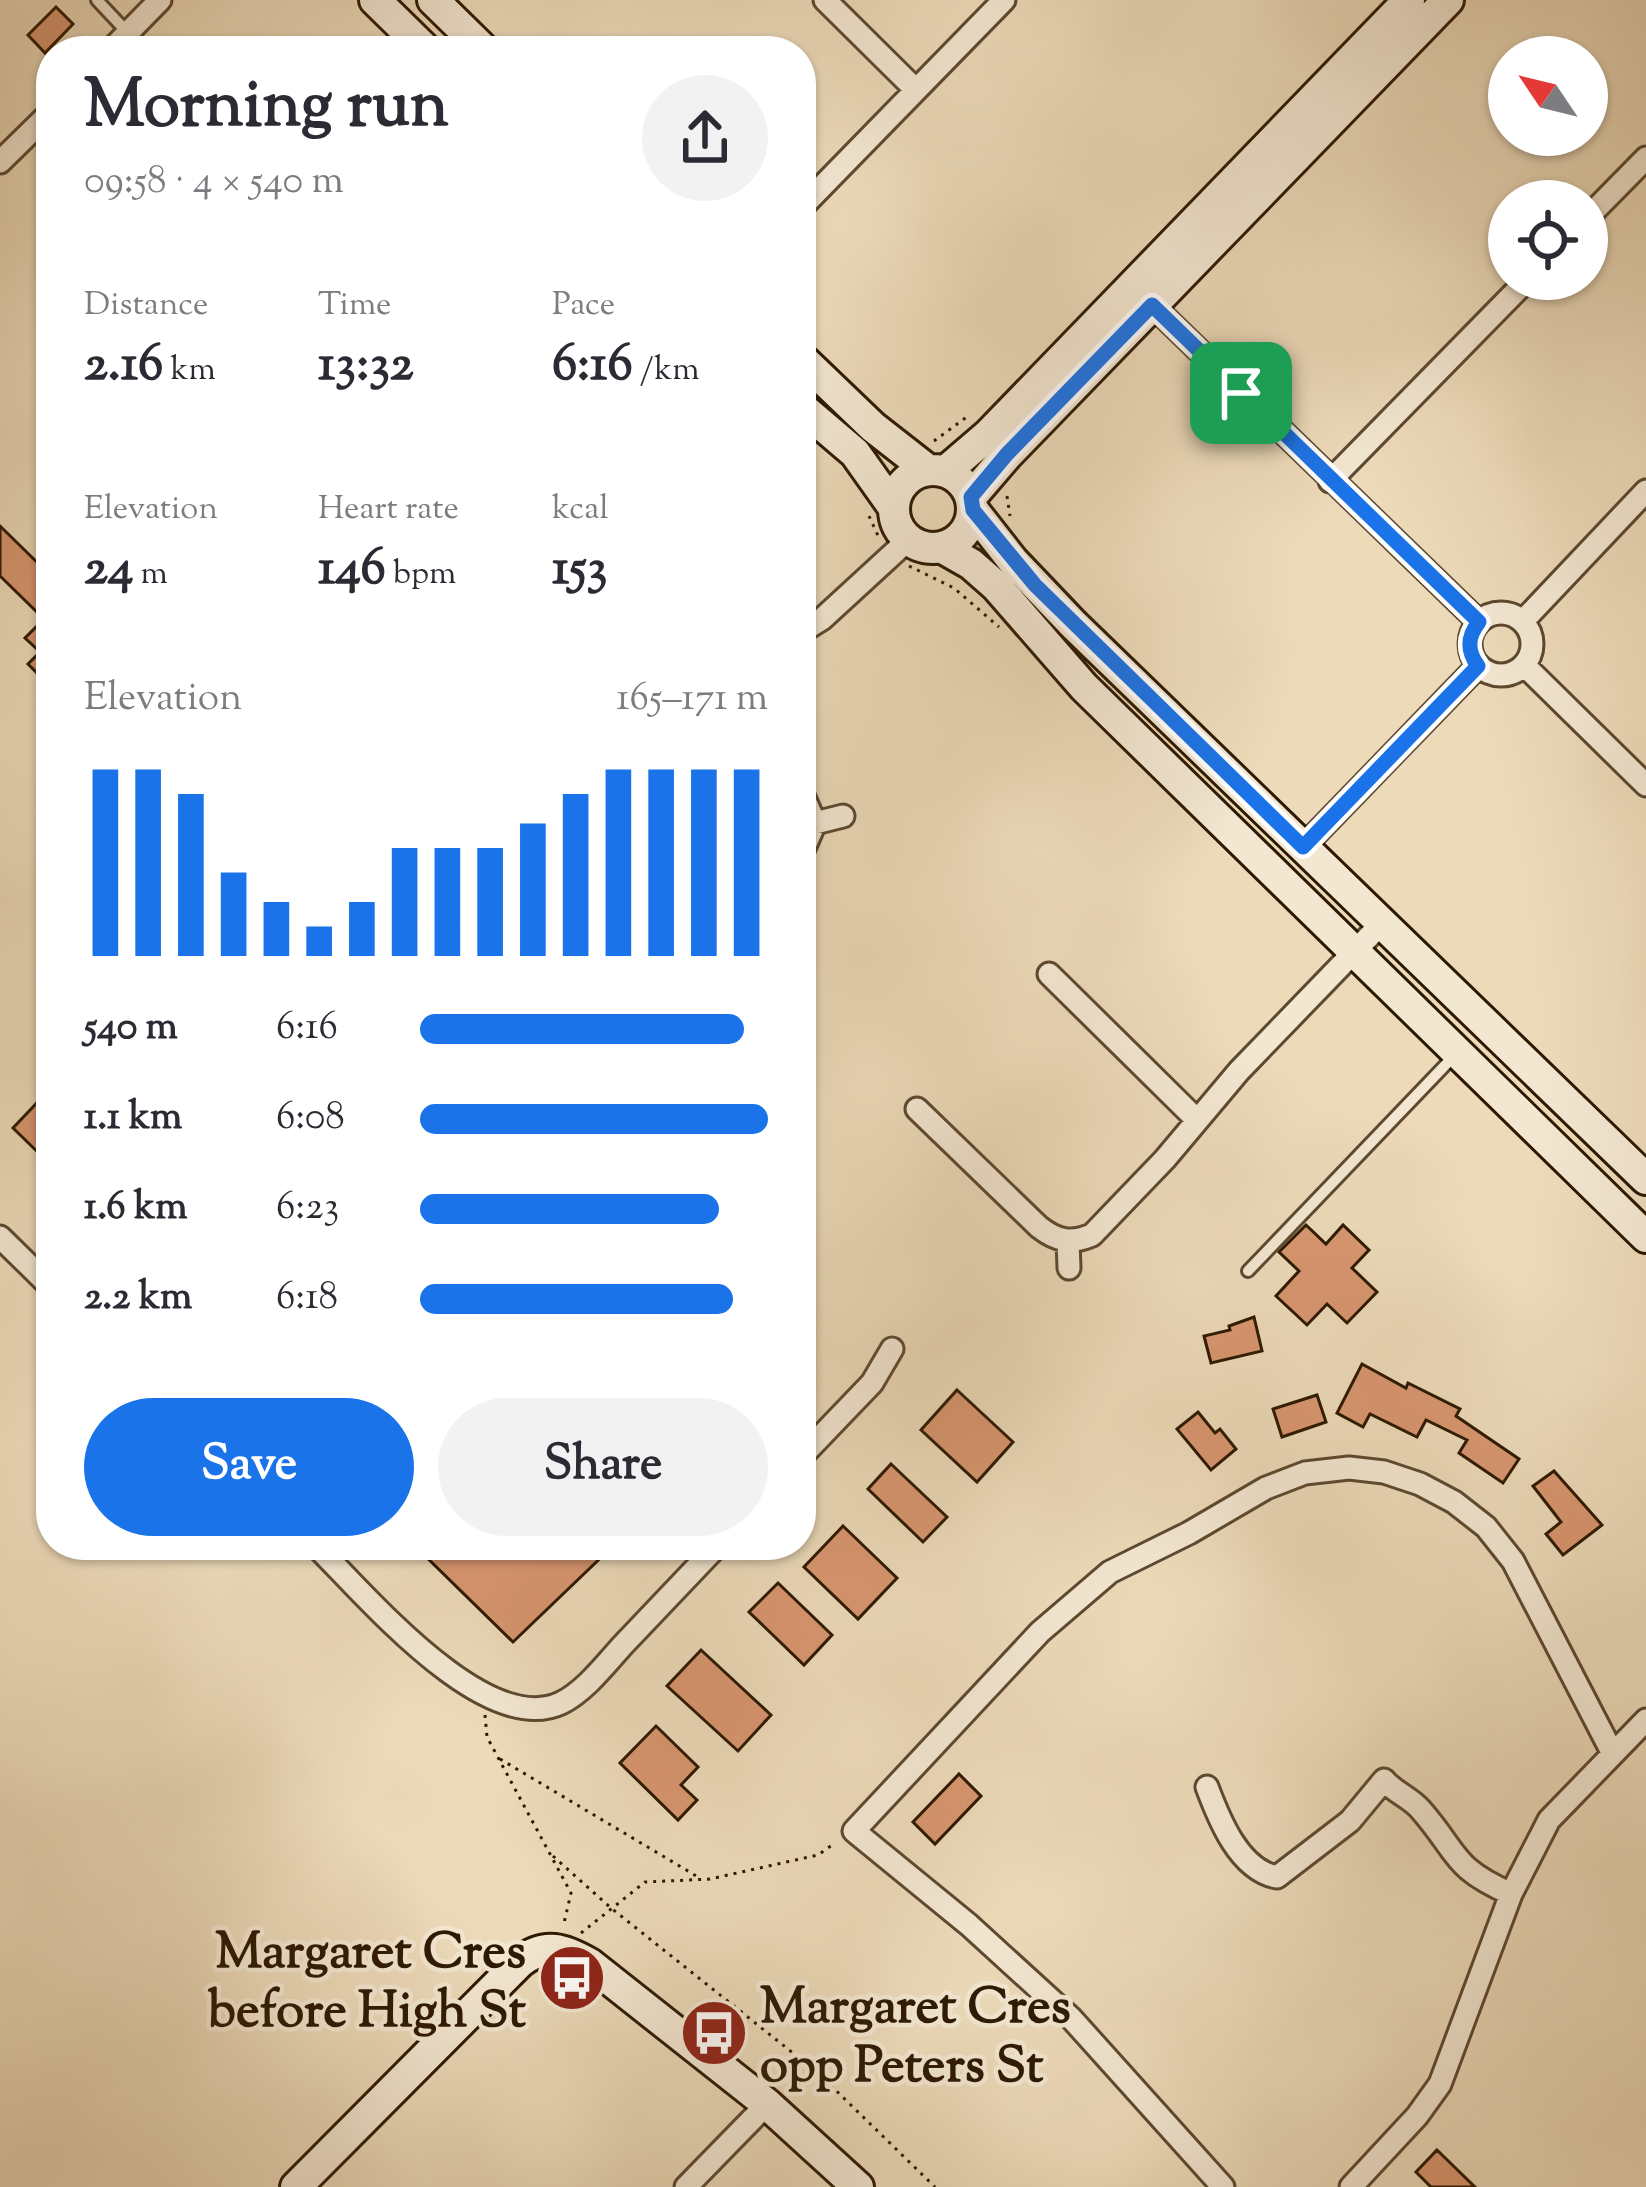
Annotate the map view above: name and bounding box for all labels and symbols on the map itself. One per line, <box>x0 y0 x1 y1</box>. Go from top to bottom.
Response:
north arrow <box>1488 36 1608 156</box>
pin <box>1190 342 1292 444</box>
place label: Margaret Cres before High St <box>207 1918 527 2050</box>
bus stop icon: Margaret Cres before High St <box>537 1943 607 2013</box>
place label: Margaret Cres opp Peters St <box>760 1973 1071 2105</box>
bus stop icon: Margaret Cres opp Peters St <box>679 1998 749 2068</box>

